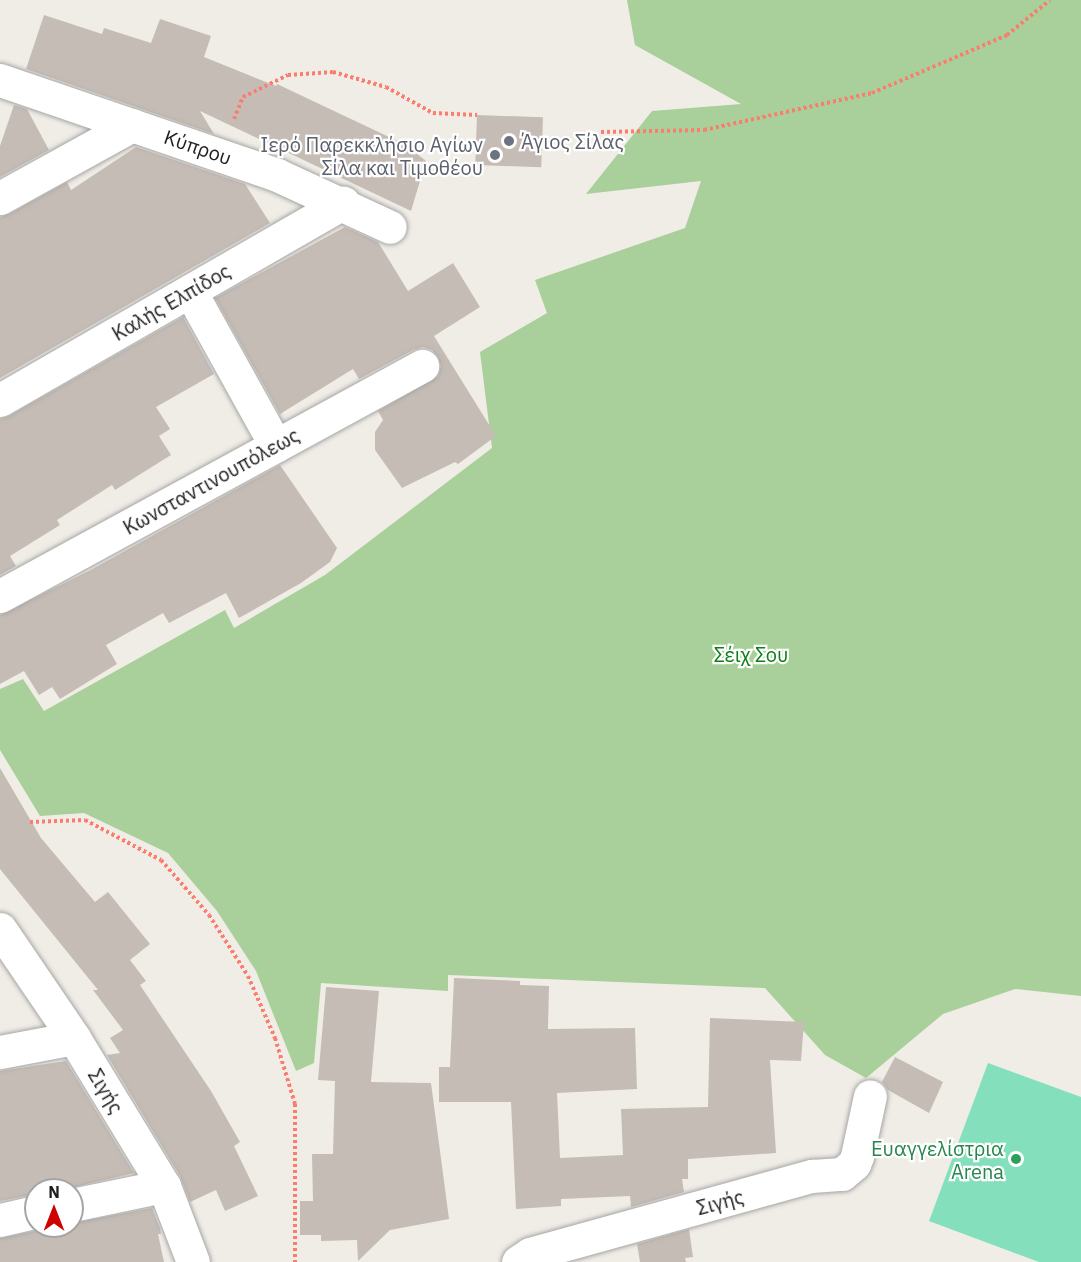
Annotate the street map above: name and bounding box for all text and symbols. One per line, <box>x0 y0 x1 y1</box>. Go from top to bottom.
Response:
street label: Κύπρου <box>161 124 235 170</box>
place label: Άγιος Σίλας <box>521 129 624 153</box>
place label: Ιερό Παρεκκλήσιο Αγίων Σίλα και Τιμοθέου <box>260 132 483 179</box>
marker: Άγιος Σίλας <box>502 134 516 148</box>
marker: Ιερό Παρεκκλήσιο Αγίων Σίλα και Τιμοθέου <box>488 148 502 162</box>
street label: Καλής Ελπίδος <box>108 258 234 346</box>
street label: Κωνσταντινουπόλεως <box>119 423 303 539</box>
park label: Σέιχ Σου <box>714 642 788 666</box>
street label: Σιγής <box>83 1064 129 1118</box>
place label: Ευαγγελίστρια Arena <box>871 1136 1004 1183</box>
marker: Ευαγγελίστρια Arena <box>1009 1152 1023 1166</box>
north arrow <box>24 1178 84 1238</box>
text: N <box>48 1182 60 1202</box>
street label: Σιγής <box>694 1184 746 1220</box>

